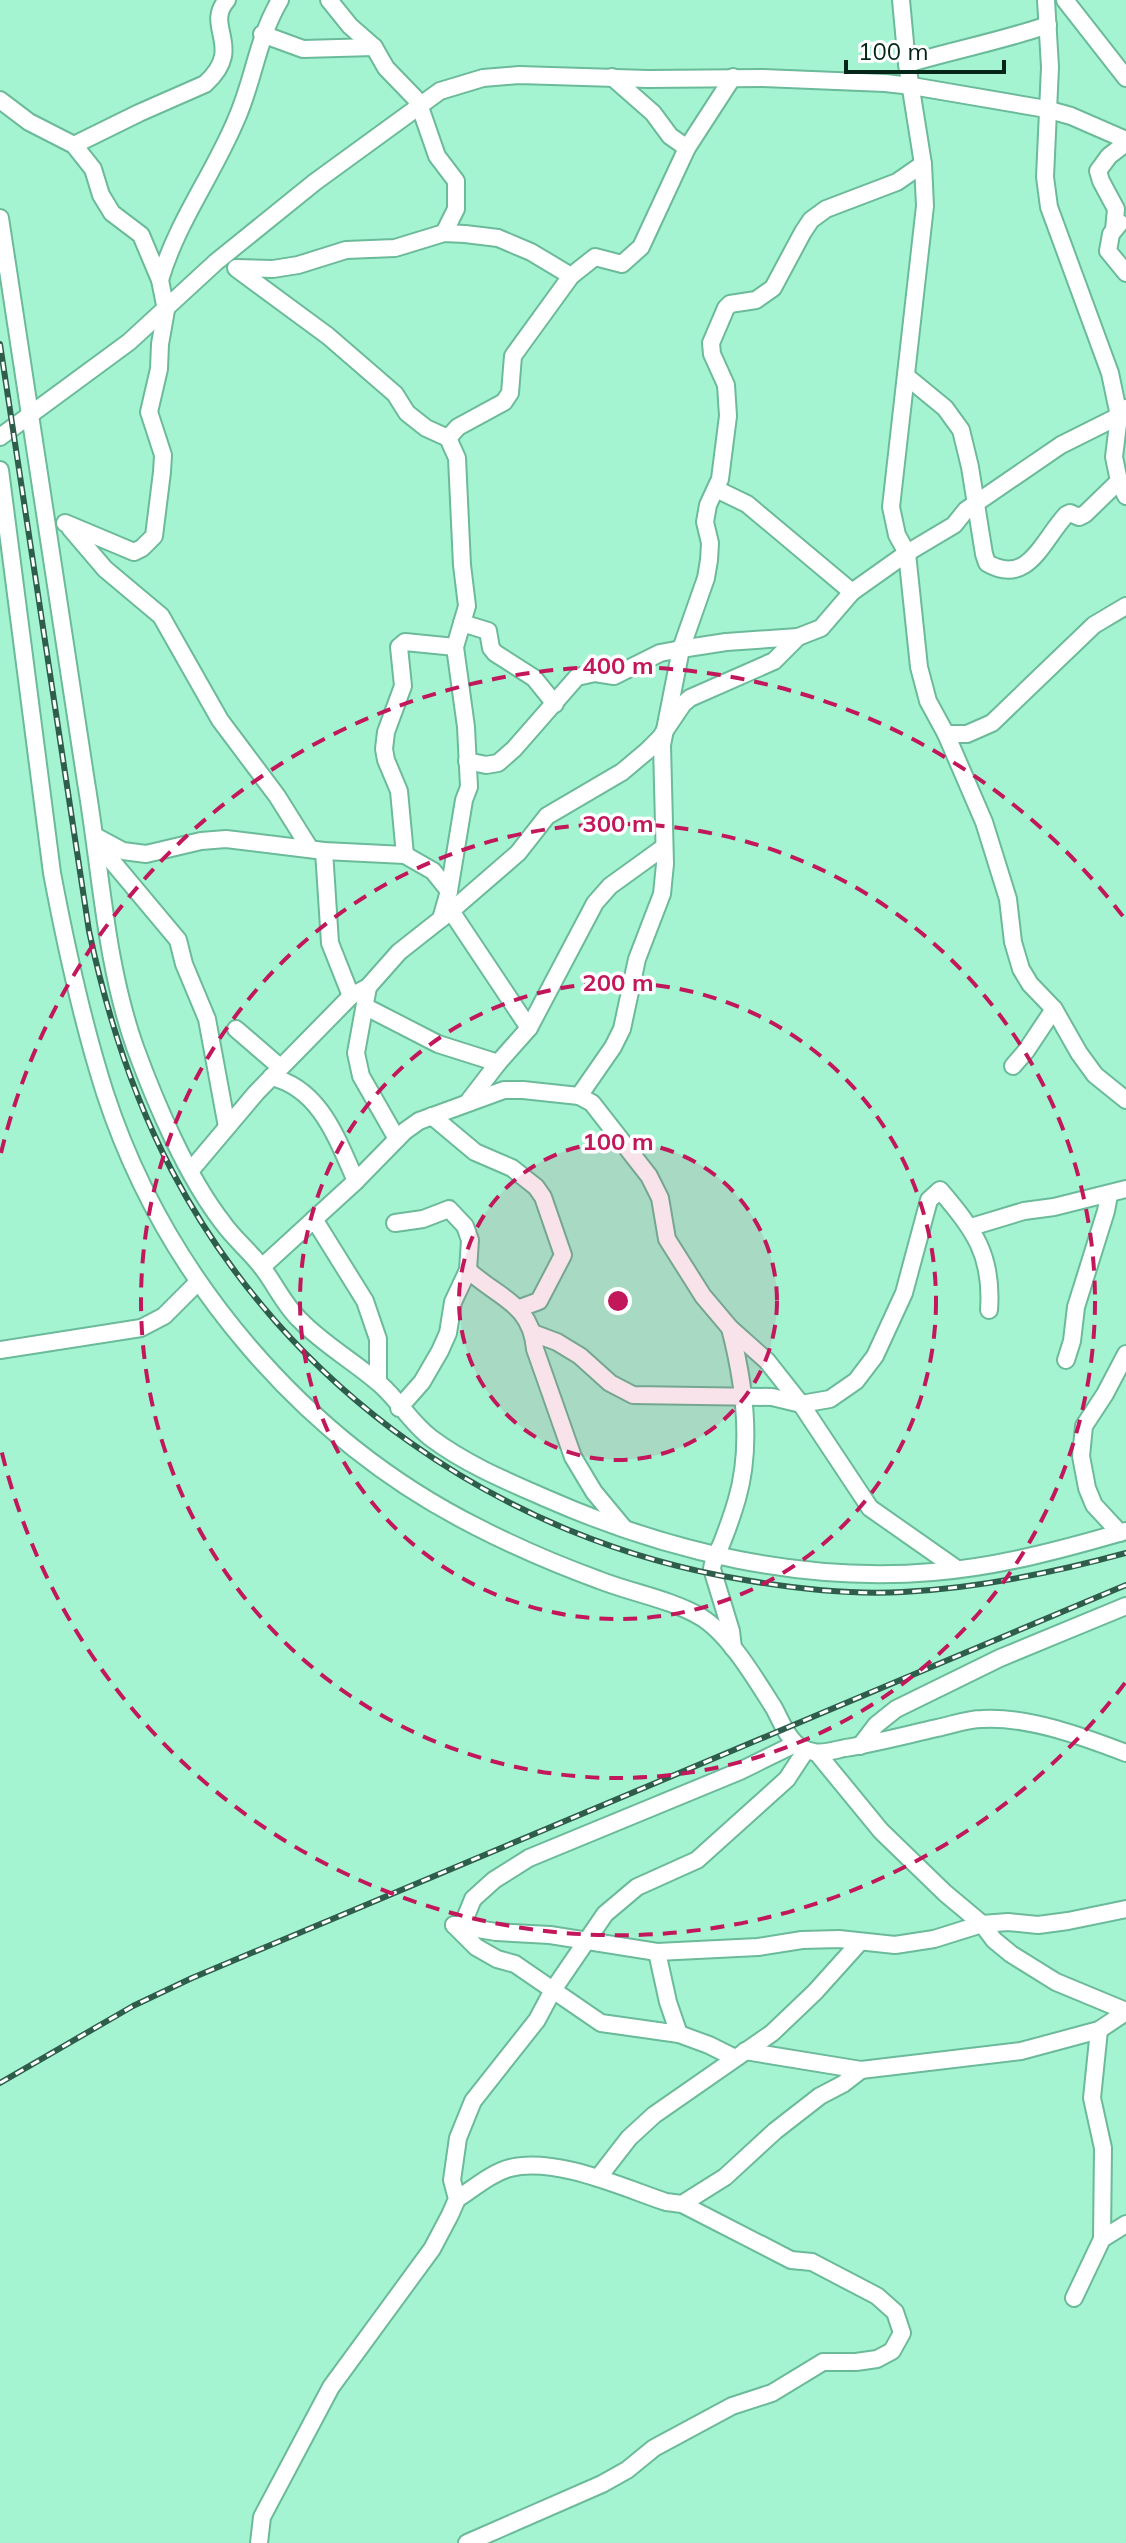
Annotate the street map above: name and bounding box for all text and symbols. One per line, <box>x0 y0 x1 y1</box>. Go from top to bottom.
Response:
scale bar <box>846 24 1004 74</box>
text: 100 m <box>858 36 929 66</box>
text: 400 m <box>582 650 654 680</box>
text: 300 m <box>582 808 654 838</box>
text: 200 m <box>582 967 654 997</box>
text: 100 m <box>582 1126 654 1156</box>
centre of rings <box>604 1287 632 1315</box>

